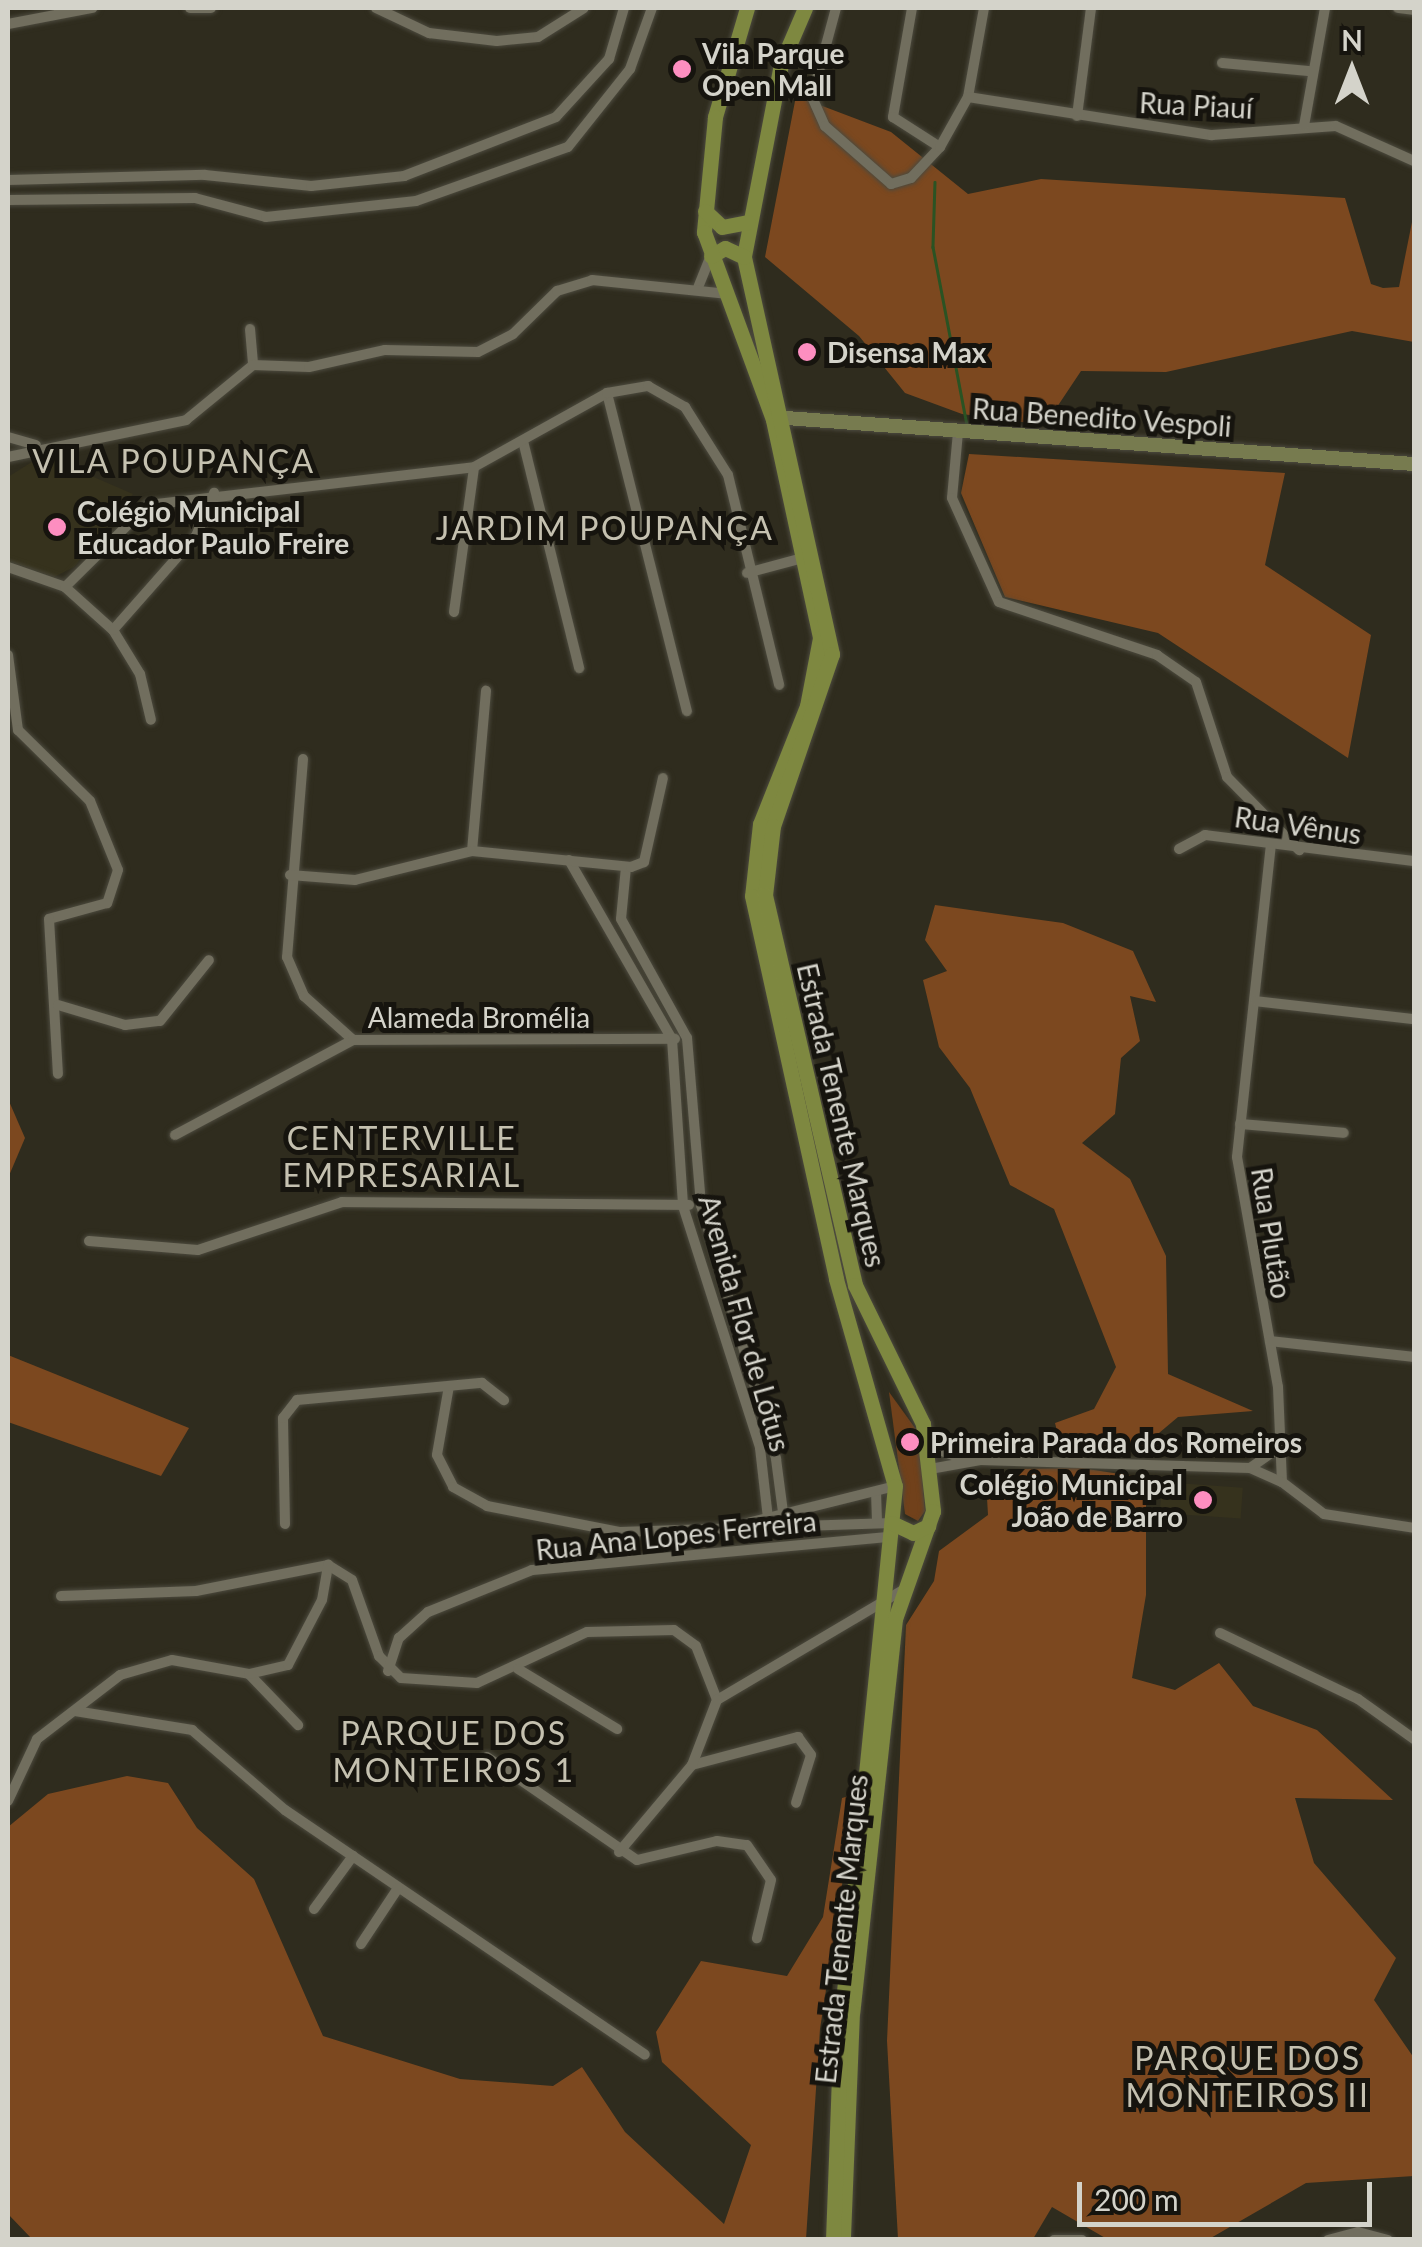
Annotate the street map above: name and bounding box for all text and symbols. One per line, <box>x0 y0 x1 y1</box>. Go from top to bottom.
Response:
north arrow <box>1302 20 1402 120</box>
text: N <box>1341 23 1363 57</box>
place label: Vila Parque Open Mall <box>702 36 844 102</box>
marker: Vila Parque Open Mall <box>671 58 693 80</box>
street label: Rua Piauí <box>1139 85 1253 125</box>
place label: Disensa Max <box>827 335 986 369</box>
marker: Disensa Max <box>796 341 818 363</box>
street label: Rua Benedito Vespoli <box>971 391 1233 443</box>
district label: VILA POUPANÇA <box>32 442 316 480</box>
place label: Colégio Municipal Educador Paulo Freire <box>77 494 350 560</box>
district label: JARDIM POUPANÇA <box>436 509 774 547</box>
marker: Colégio Municipal Educador Paulo Freire <box>46 516 68 538</box>
street label: Rua Vênus <box>1232 799 1364 851</box>
street label: Estrada Tenente Marques <box>791 959 893 1271</box>
street label: Alameda Bromélia <box>368 1000 590 1034</box>
district label: CENTERVILLE EMPRESARIAL <box>282 1120 522 1195</box>
street label: Rua Plutão <box>1245 1165 1299 1301</box>
street label: Avenida Flor de Lótus <box>692 1191 798 1455</box>
place label: Primeira Parada dos Romeiros <box>930 1425 1302 1459</box>
marker: Primeira Parada dos Romeiros <box>899 1431 921 1453</box>
place label: Colégio Municipal João de Barro <box>959 1467 1183 1533</box>
marker: Colégio Municipal João de Barro <box>1192 1489 1214 1511</box>
street label: Rua Ana Lopes Ferreira <box>534 1504 818 1566</box>
district label: PARQUE DOS MONTEIROS 1 <box>332 1715 576 1790</box>
street label: Estrada Tenente Marques <box>808 1772 874 2086</box>
district label: PARQUE DOS MONTEIROS II <box>1125 2040 1371 2115</box>
scale bar <box>1082 2162 1377 2224</box>
text: 200 m <box>1094 2181 1179 2217</box>

